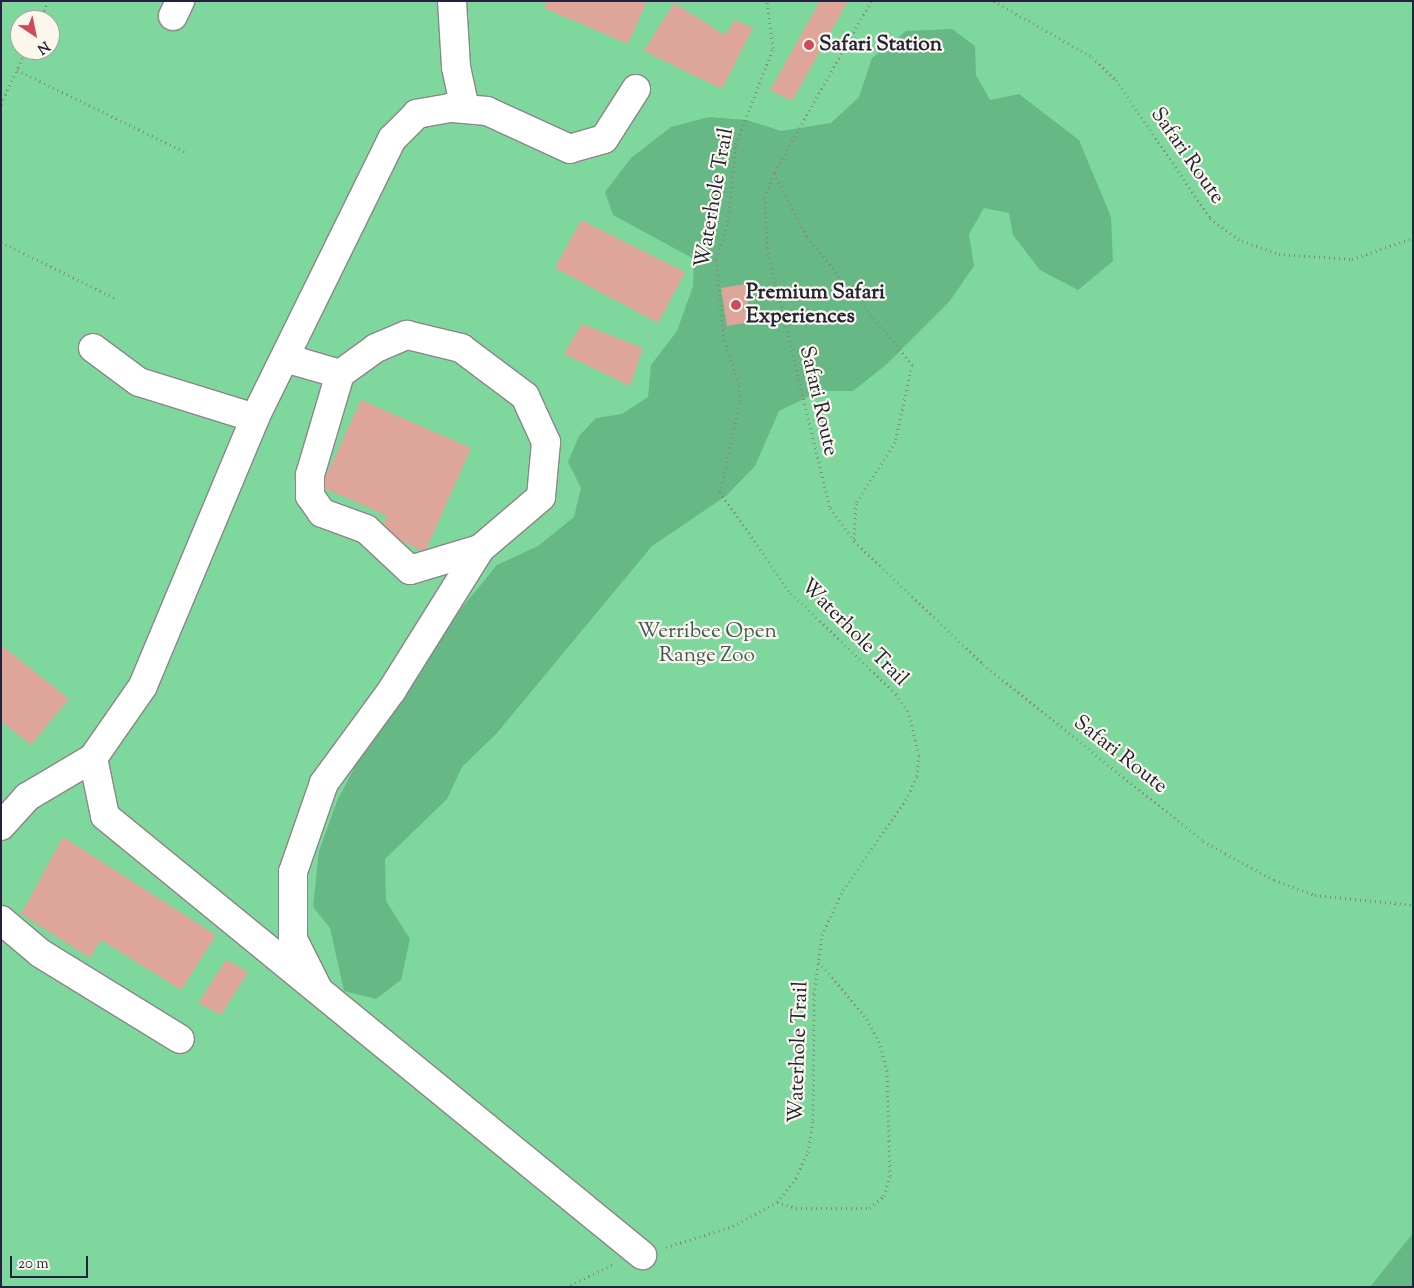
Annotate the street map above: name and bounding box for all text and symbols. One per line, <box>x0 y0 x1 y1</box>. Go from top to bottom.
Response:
north arrow <box>10 10 60 60</box>
place label: Safari Station <box>819 32 942 58</box>
text: N <box>33 35 53 58</box>
marker: Safari Station <box>803 39 815 51</box>
street label: Safari Route <box>1145 103 1229 209</box>
street label: Waterhole Trail <box>690 126 740 270</box>
place label: Premium Safari Experiences <box>746 280 885 330</box>
marker: Premium Safari Experiences <box>730 299 742 311</box>
street label: Safari Route <box>793 344 843 458</box>
street label: Waterhole Trail <box>795 574 913 692</box>
park label: Werribee Open Range Zoo <box>637 619 777 669</box>
street label: Safari Route <box>1068 711 1172 799</box>
street label: Waterhole Trail <box>784 981 814 1123</box>
scale bar <box>12 1246 90 1278</box>
text: 20 m <box>18 1254 49 1275</box>

